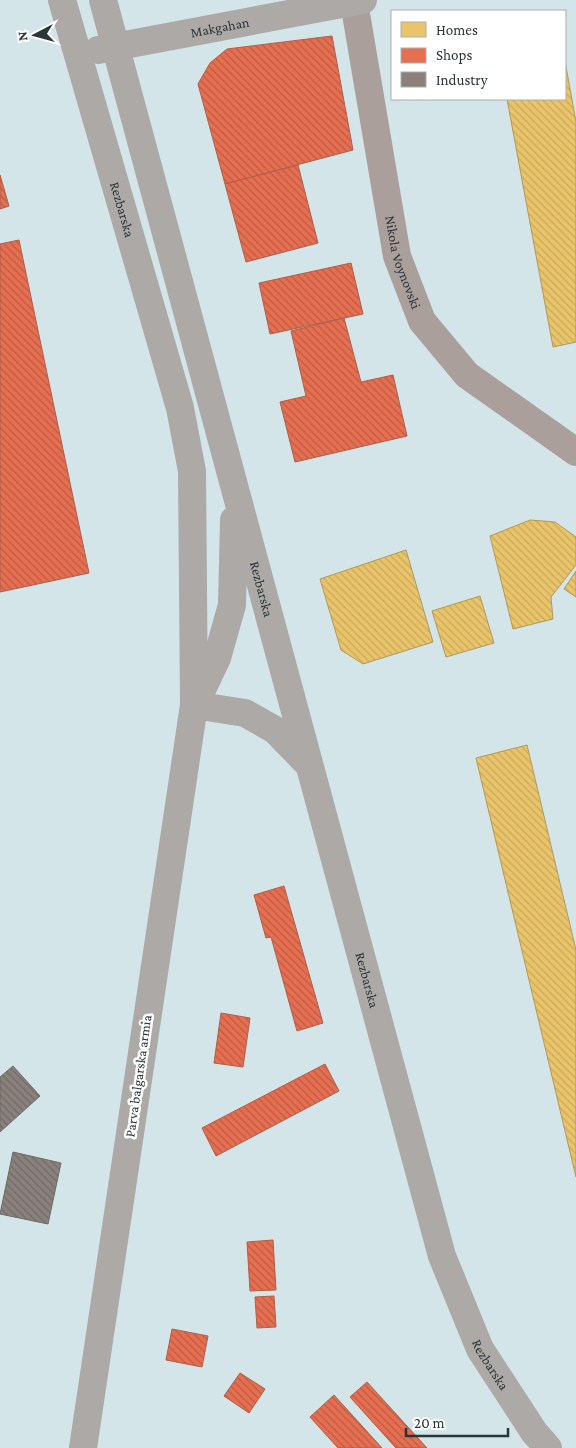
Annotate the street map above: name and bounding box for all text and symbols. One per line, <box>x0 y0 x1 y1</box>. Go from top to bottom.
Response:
north arrow <box>10 10 60 60</box>
legend <box>391 10 566 100</box>
street label: Makgahan <box>189 14 251 40</box>
text: Homes <box>436 22 478 38</box>
text: N <box>14 30 31 42</box>
text: Shops <box>436 47 472 64</box>
text: Industry <box>436 72 488 89</box>
street label: Rezbarska <box>107 180 138 239</box>
street label: Nikola Voynovski <box>382 214 425 311</box>
street label: Rezbarska <box>247 559 277 619</box>
street label: Rezbarska <box>352 950 383 1010</box>
street label: Parva balgarska armia <box>122 1013 155 1138</box>
street label: Rezbarska <box>469 1337 513 1393</box>
scale bar <box>406 1406 508 1438</box>
text: 20 m <box>414 1415 445 1431</box>

